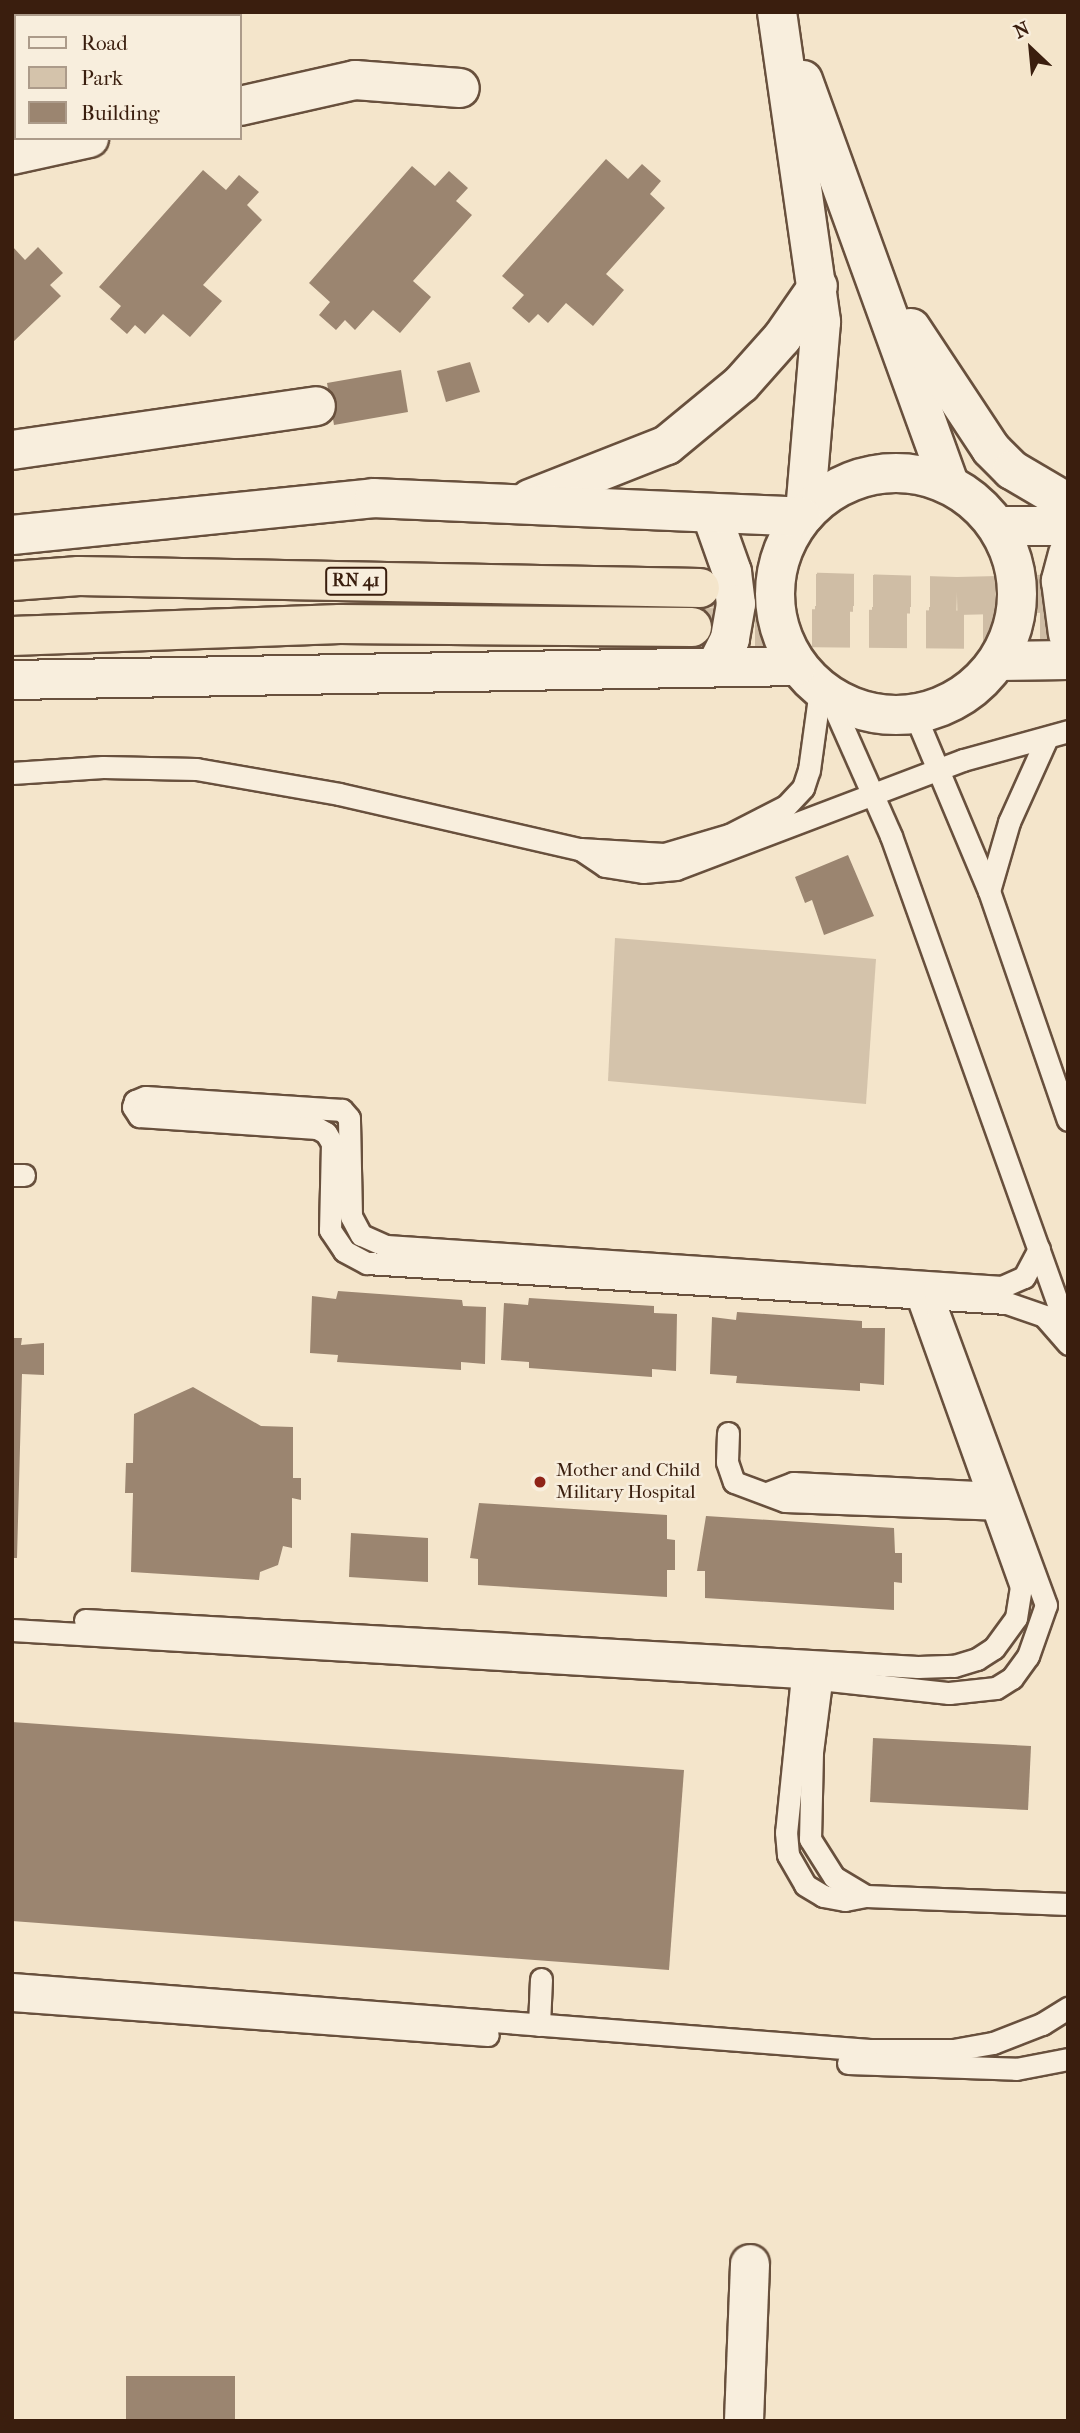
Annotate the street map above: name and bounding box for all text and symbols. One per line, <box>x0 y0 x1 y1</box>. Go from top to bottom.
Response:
legend <box>14 14 242 140</box>
north arrow <box>996 14 1066 84</box>
text: N <box>1010 17 1033 43</box>
text: Road <box>81 31 128 55</box>
text: Park <box>81 66 123 90</box>
text: Building <box>81 101 159 125</box>
road number: RN 41 <box>324 566 388 596</box>
place label: Mother and Child Military Hospital <box>556 1460 700 1504</box>
marker: Mother and Child Military Hospital <box>530 1472 550 1492</box>

